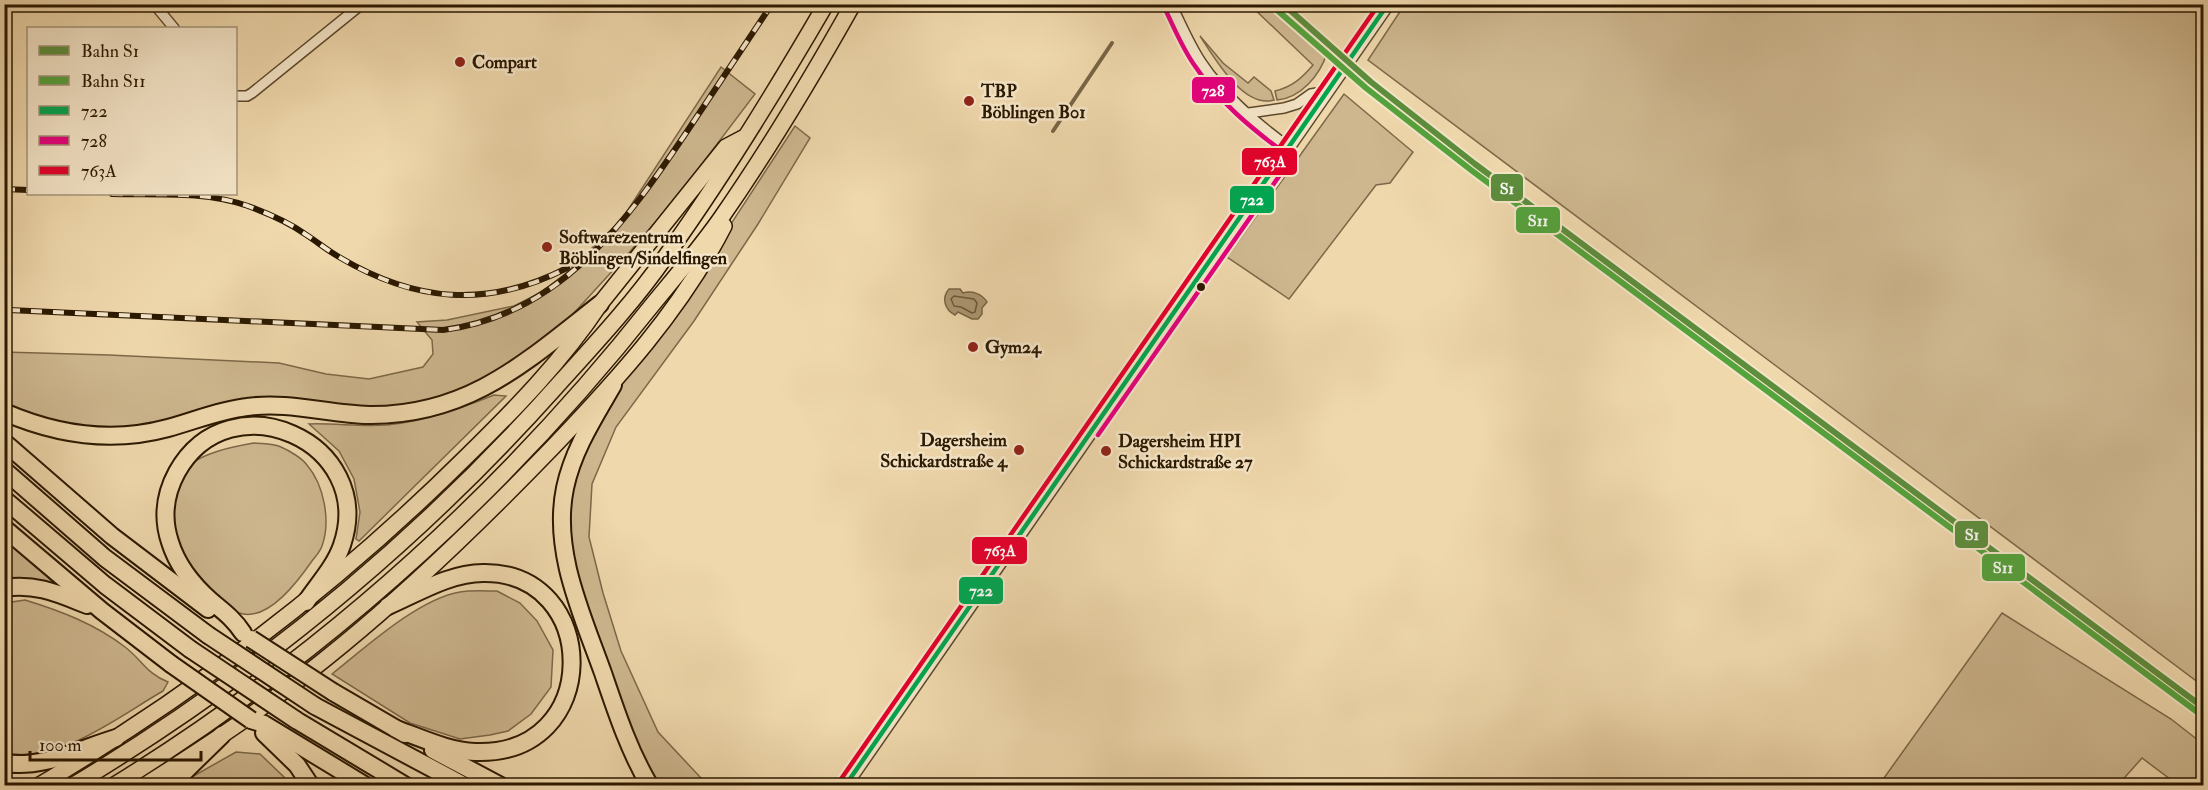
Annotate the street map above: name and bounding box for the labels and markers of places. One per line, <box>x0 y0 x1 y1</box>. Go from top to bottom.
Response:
place label: Compart <box>472 51 537 74</box>
marker: Compart <box>453 55 467 69</box>
place label: TBP Böblingen B01 <box>980 80 1086 124</box>
marker: TBP Böblingen B01 <box>962 94 976 108</box>
place label: Softwarezentrum Böblingen/Sindelfingen <box>559 226 728 270</box>
marker: Softwarezentrum Böblingen/Sindelfingen <box>540 240 554 254</box>
unlabelled marker <box>1195 281 1207 293</box>
place label: Gym24 <box>985 336 1042 359</box>
marker: Gym24 <box>966 340 980 354</box>
place label: Dagersheim Schickardstraße 4 <box>880 429 1008 473</box>
place label: Dagersheim HPI Schickardstraße 27 <box>1118 430 1253 474</box>
marker: Dagersheim Schickardstraße 4 <box>1012 443 1026 457</box>
marker: Dagersheim HPI Schickardstraße 27 <box>1099 444 1113 458</box>

